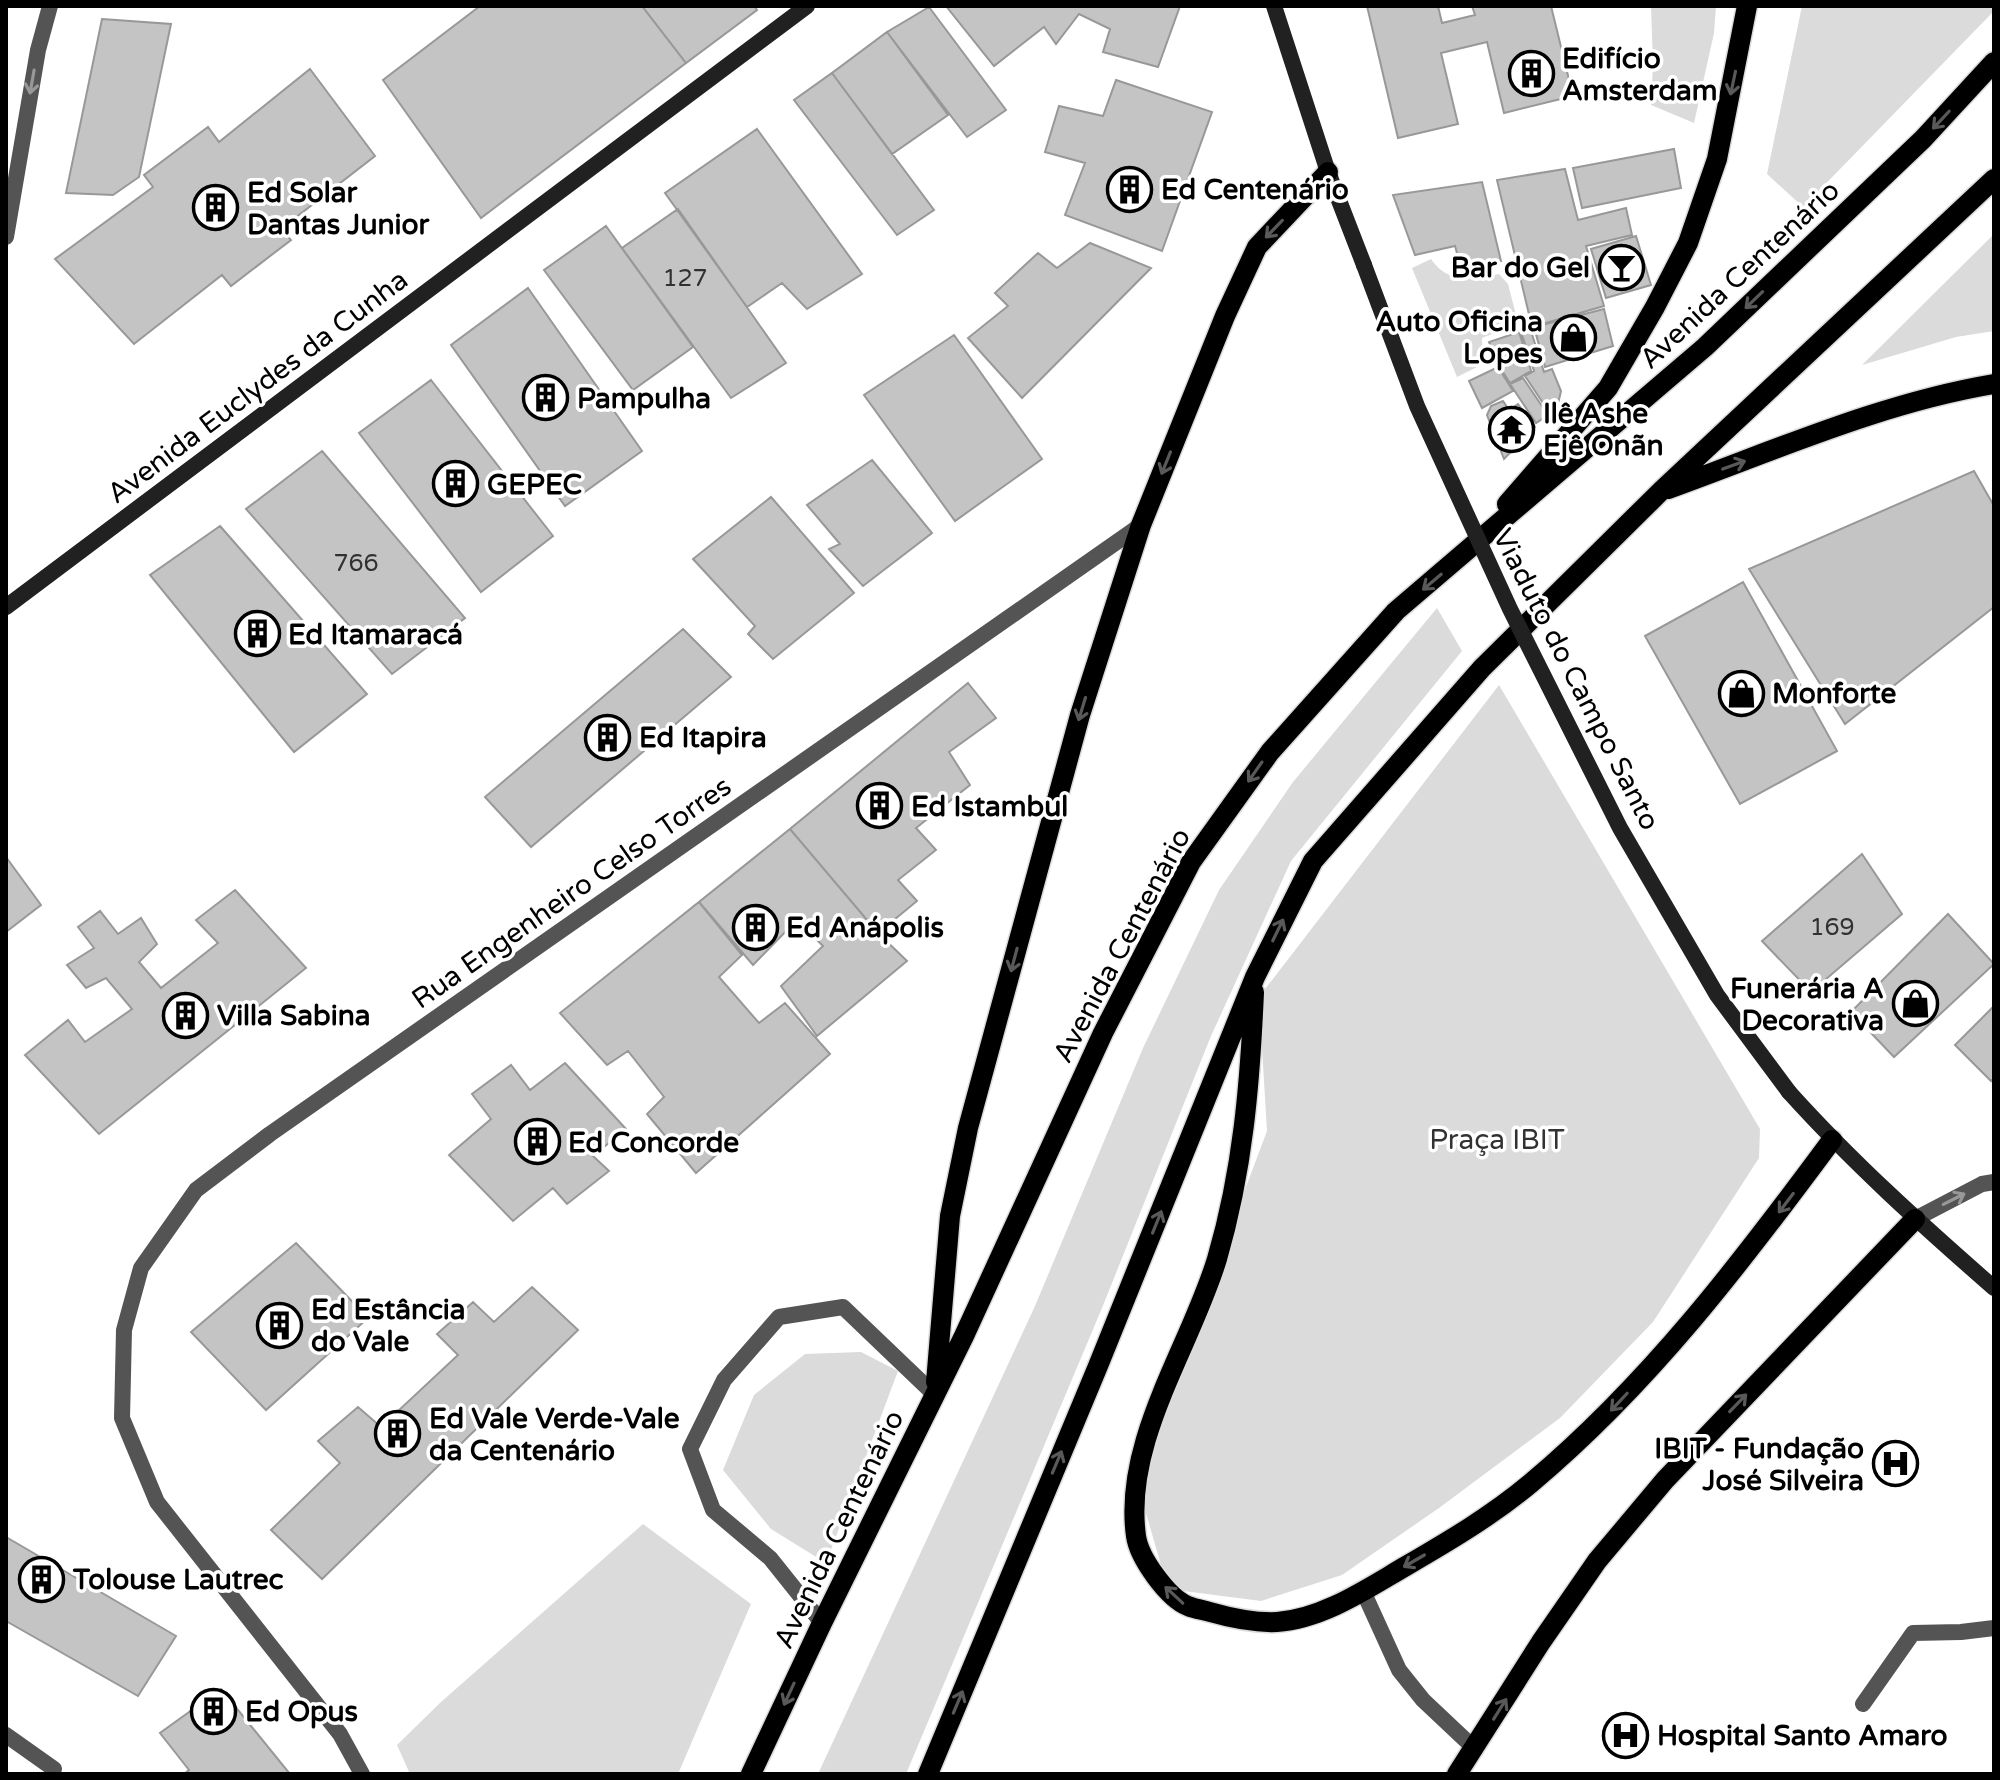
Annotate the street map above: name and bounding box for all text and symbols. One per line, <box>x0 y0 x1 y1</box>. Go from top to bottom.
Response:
place label: Edifício Amsterdam <box>1562 42 1718 108</box>
building icon: Edifício Amsterdam <box>1507 50 1555 98</box>
one-way arrow <box>24 69 39 94</box>
one-way arrow <box>1725 70 1740 95</box>
one-way arrow <box>1933 109 1951 129</box>
building icon: Ed Centenário <box>1106 165 1154 213</box>
place label: Ed Centenário <box>1161 173 1349 207</box>
street label: Avenida Centenário <box>1633 173 1847 376</box>
place label: Ed Solar Dantas Junior <box>247 176 431 242</box>
building icon: Ed Solar Dantas Junior <box>192 184 240 232</box>
one-way arrow <box>1266 218 1284 238</box>
bar icon: Bar do Gel <box>1597 243 1645 291</box>
place label: Bar do Gel <box>1451 251 1590 285</box>
street label: Avenida Euclydes da Cunha <box>101 263 415 511</box>
house number: 127 <box>662 264 708 293</box>
one-way arrow <box>1744 291 1764 310</box>
place label: Auto Oficina Lopes <box>1375 305 1543 371</box>
shop icon: Auto Oficina Lopes <box>1550 313 1598 361</box>
building icon: Pampulha <box>522 374 570 422</box>
place label: Pampulha <box>577 382 711 416</box>
place label: Ilê Ashe Ejê Onãn <box>1543 397 1663 463</box>
temple icon: Ilê Ashe Ejê Onãn <box>1488 405 1536 453</box>
one-way arrow <box>1158 450 1172 475</box>
one-way arrow <box>1721 457 1746 472</box>
building icon: GEPEC <box>432 460 480 508</box>
place label: GEPEC <box>487 468 582 502</box>
street label: Viaduto do Campo Santo <box>1485 523 1667 836</box>
house number: 766 <box>333 549 379 578</box>
one-way arrow <box>1422 573 1443 591</box>
building icon: Ed Itamaracá <box>233 610 281 658</box>
place label: Ed Itamaracá <box>288 618 463 652</box>
shop icon: Monforte <box>1717 669 1765 717</box>
place label: Monforte <box>1772 677 1897 711</box>
one-way arrow <box>1074 696 1089 722</box>
building icon: Ed Itapira <box>584 713 632 761</box>
place label: Ed Itapira <box>639 721 767 755</box>
one-way arrow <box>1247 761 1264 782</box>
street label: Rua Engenheiro Celso Torres <box>405 769 738 1016</box>
building icon: Ed Istambul <box>856 782 904 830</box>
place label: Ed Istambul <box>911 790 1068 824</box>
street label: Avenida Centenário <box>1046 822 1198 1068</box>
building icon: Ed Anápolis <box>731 903 779 951</box>
place label: Ed Anápolis <box>786 911 944 945</box>
house number: 169 <box>1809 913 1855 942</box>
one-way arrow <box>1271 919 1287 943</box>
one-way arrow <box>1005 946 1020 972</box>
place label: Funerária A Decorativa <box>1730 972 1884 1038</box>
shop icon: Funerária A Decorativa <box>1891 980 1939 1028</box>
building icon: Villa Sabina <box>162 991 210 1039</box>
place label: Villa Sabina <box>217 999 371 1033</box>
building icon: Ed Concorde <box>513 1118 561 1166</box>
park label: Praça IBIT <box>1429 1123 1565 1157</box>
place label: Ed Concorde <box>568 1126 739 1160</box>
one-way arrow <box>1941 1190 1965 1206</box>
one-way arrow <box>1778 1192 1795 1213</box>
one-way arrow <box>1150 1210 1165 1235</box>
place label: Ed Estância do Vale <box>311 1293 466 1359</box>
building icon: Ed Estância do Vale <box>256 1301 304 1349</box>
one-way arrow <box>1609 1392 1628 1412</box>
one-way arrow <box>1729 1393 1748 1413</box>
place label: Ed Vale Verde-Vale da Centenário <box>429 1402 680 1468</box>
street label: Avenida Centenário <box>767 1405 911 1654</box>
building icon: Ed Vale Verde-Vale da Centenário <box>374 1410 422 1458</box>
place label: IBIT - Fundação José Silveira <box>1654 1432 1864 1498</box>
hospital icon: IBIT - Fundação José Silveira <box>1871 1440 1919 1488</box>
one-way arrow <box>1051 1450 1066 1475</box>
one-way arrow <box>1403 1554 1427 1569</box>
building icon: Tolouse Lautrec <box>18 1555 66 1603</box>
place label: Tolouse Lautrec <box>72 1563 284 1597</box>
one-way arrow <box>1165 1587 1185 1605</box>
one-way arrow <box>781 1681 796 1705</box>
building icon: Ed Opus <box>190 1687 238 1735</box>
one-way arrow <box>952 1690 966 1715</box>
place label: Ed Opus <box>245 1695 358 1729</box>
one-way arrow <box>1492 1698 1508 1721</box>
hospital icon: Hospital Santo Amaro <box>1602 1711 1650 1759</box>
place label: Hospital Santo Amaro <box>1657 1719 1948 1753</box>

